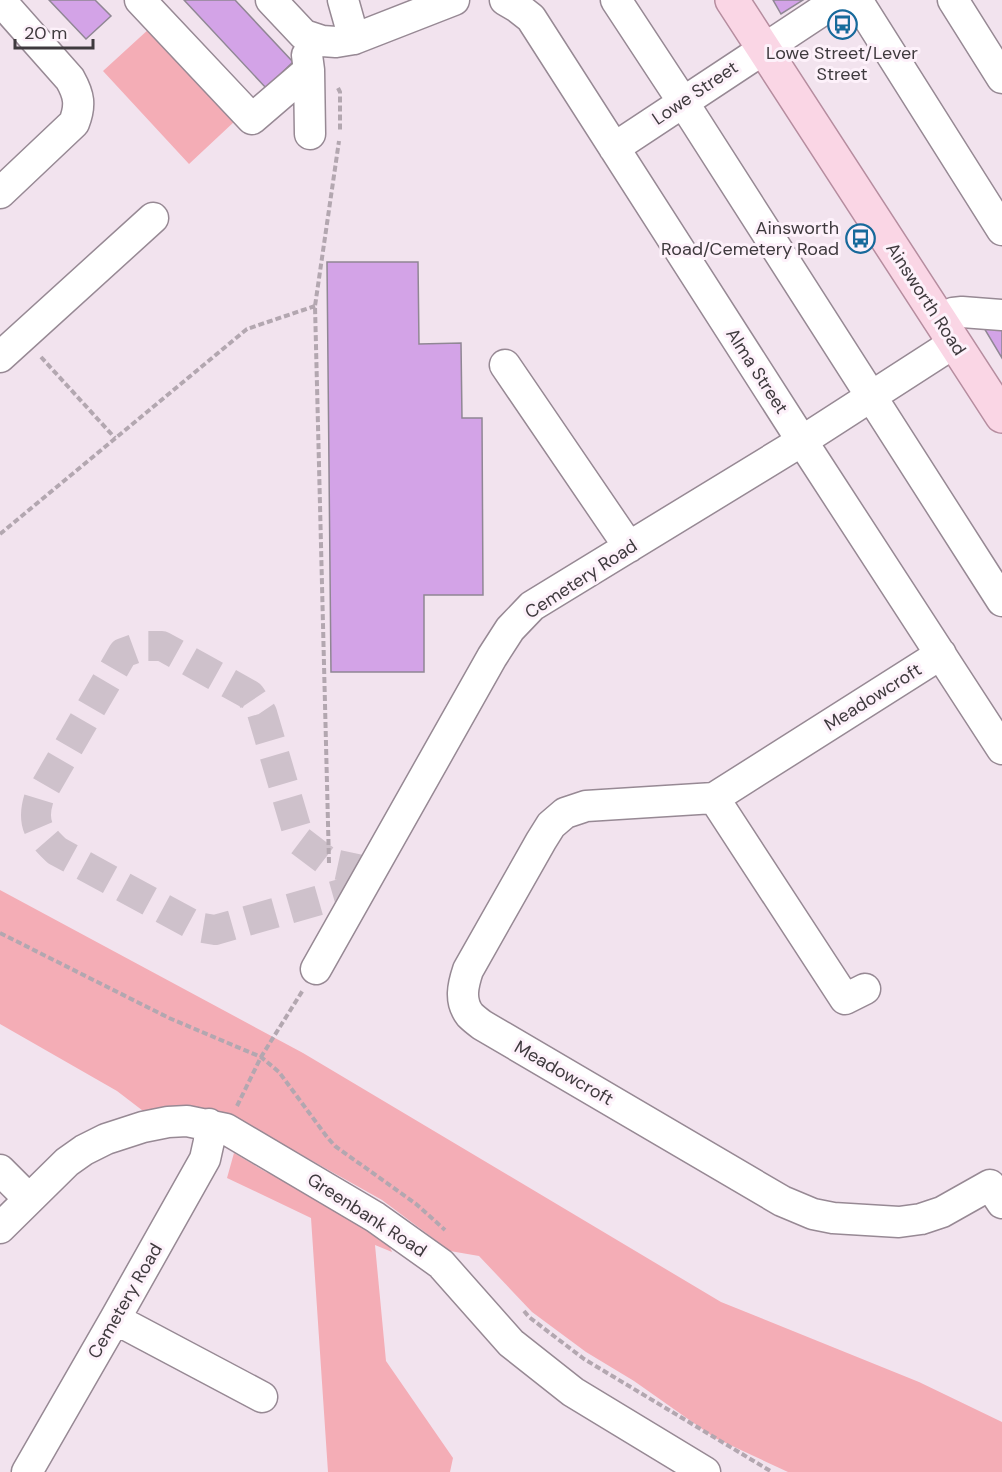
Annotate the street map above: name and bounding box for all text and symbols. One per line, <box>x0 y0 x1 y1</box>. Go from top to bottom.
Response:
bus stop icon: Lowe Street/Lever Street <box>826 8 858 40</box>
scale bar <box>15 12 93 50</box>
text: 20 m <box>24 21 67 45</box>
place label: Lowe Street/Lever Street <box>766 41 918 86</box>
street label: Lowe Street <box>647 55 743 131</box>
place label: Ainsworth Road/Cemetery Road <box>661 216 839 261</box>
bus stop icon: Ainsworth Road/Cemetery Road <box>844 222 876 254</box>
street label: Ainsworth Road <box>881 238 971 360</box>
street label: Alma Street <box>720 324 794 418</box>
street label: Cemetery Road <box>520 534 642 624</box>
street label: Meadowcroft <box>820 658 926 736</box>
street label: Meadowcroft <box>510 1035 618 1111</box>
street label: Greenbank Road <box>303 1167 431 1263</box>
street label: Cemetery Road <box>82 1239 168 1363</box>

